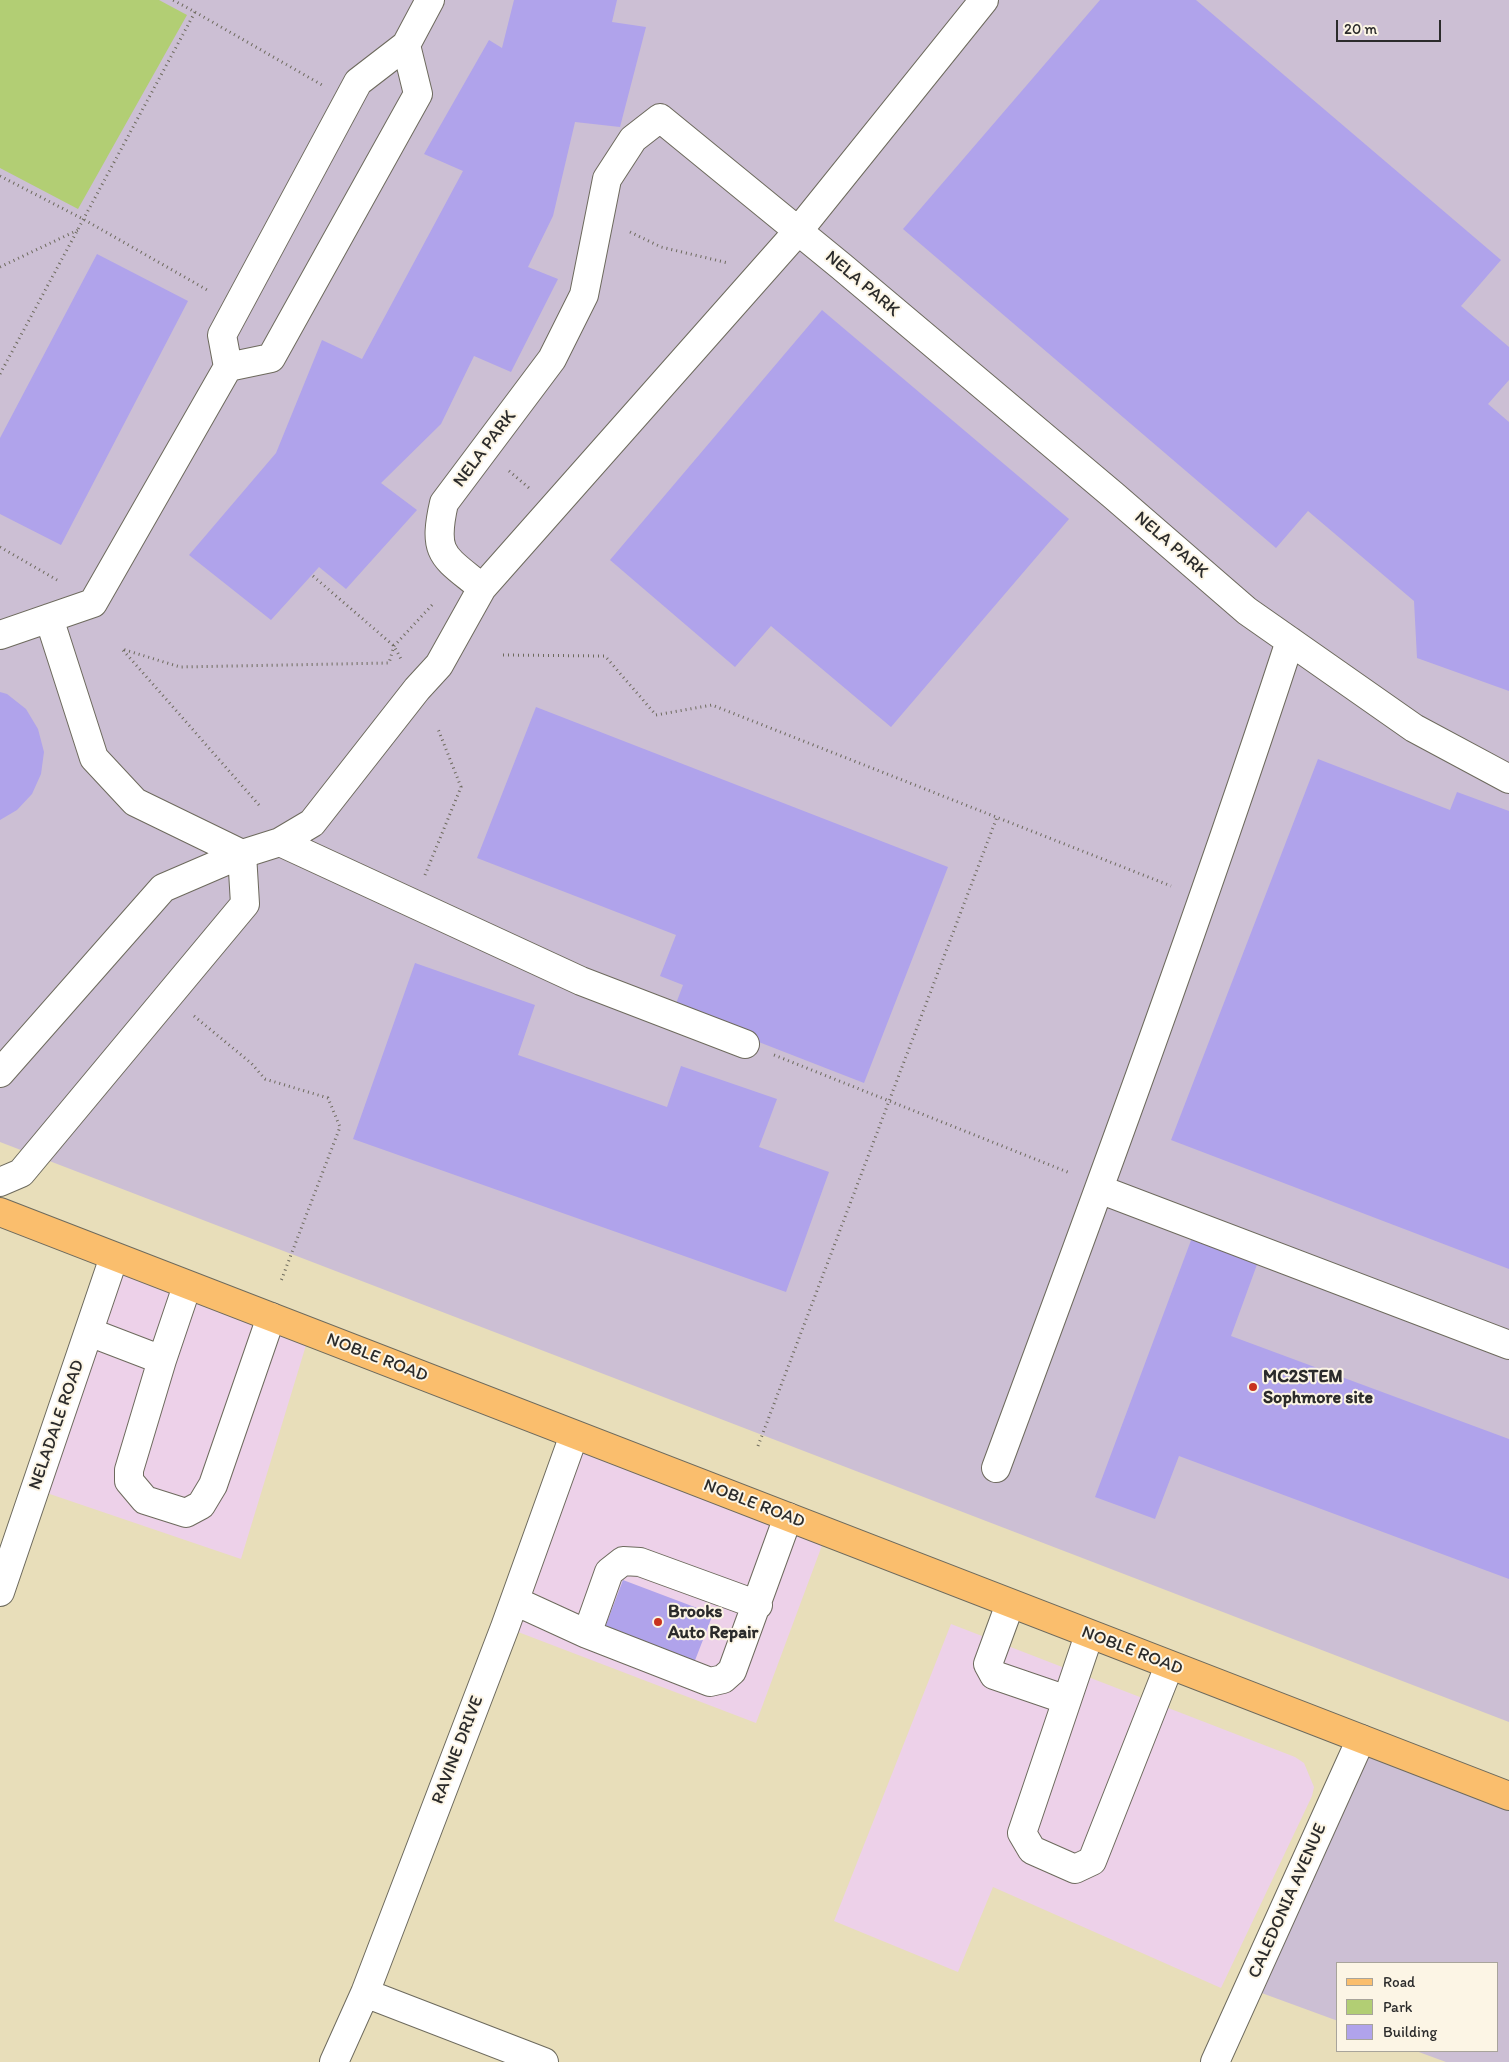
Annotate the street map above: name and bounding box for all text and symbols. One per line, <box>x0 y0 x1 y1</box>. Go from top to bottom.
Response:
scale bar <box>1339 10 1444 42</box>
text: 20 m <box>1344 20 1377 38</box>
street label: NELA PARK <box>820 247 904 321</box>
street label: NELA PARK <box>449 406 521 492</box>
street label: NELA PARK <box>1130 507 1212 583</box>
street label: NOBLE ROAD <box>323 1329 431 1387</box>
street label: NELADALE ROAD <box>25 1357 89 1493</box>
place label: MC2STEM Sophmore site <box>1263 1366 1373 1408</box>
marker: MC2STEM Sophmore site <box>1247 1381 1259 1393</box>
street label: NOBLE ROAD <box>700 1475 808 1533</box>
place label: Brooks Auto Repair <box>668 1601 758 1644</box>
marker: Brooks Auto Repair <box>652 1616 664 1628</box>
street label: NOBLE ROAD <box>1078 1622 1186 1680</box>
street label: RAVINE DRIVE <box>427 1693 489 1807</box>
street label: CALEDONIA AVENUE <box>1244 1820 1332 1982</box>
legend <box>1336 1962 1499 2052</box>
text: Road <box>1383 1973 1415 1991</box>
text: Park <box>1383 1998 1413 2016</box>
text: Building <box>1383 2023 1437 2041</box>

